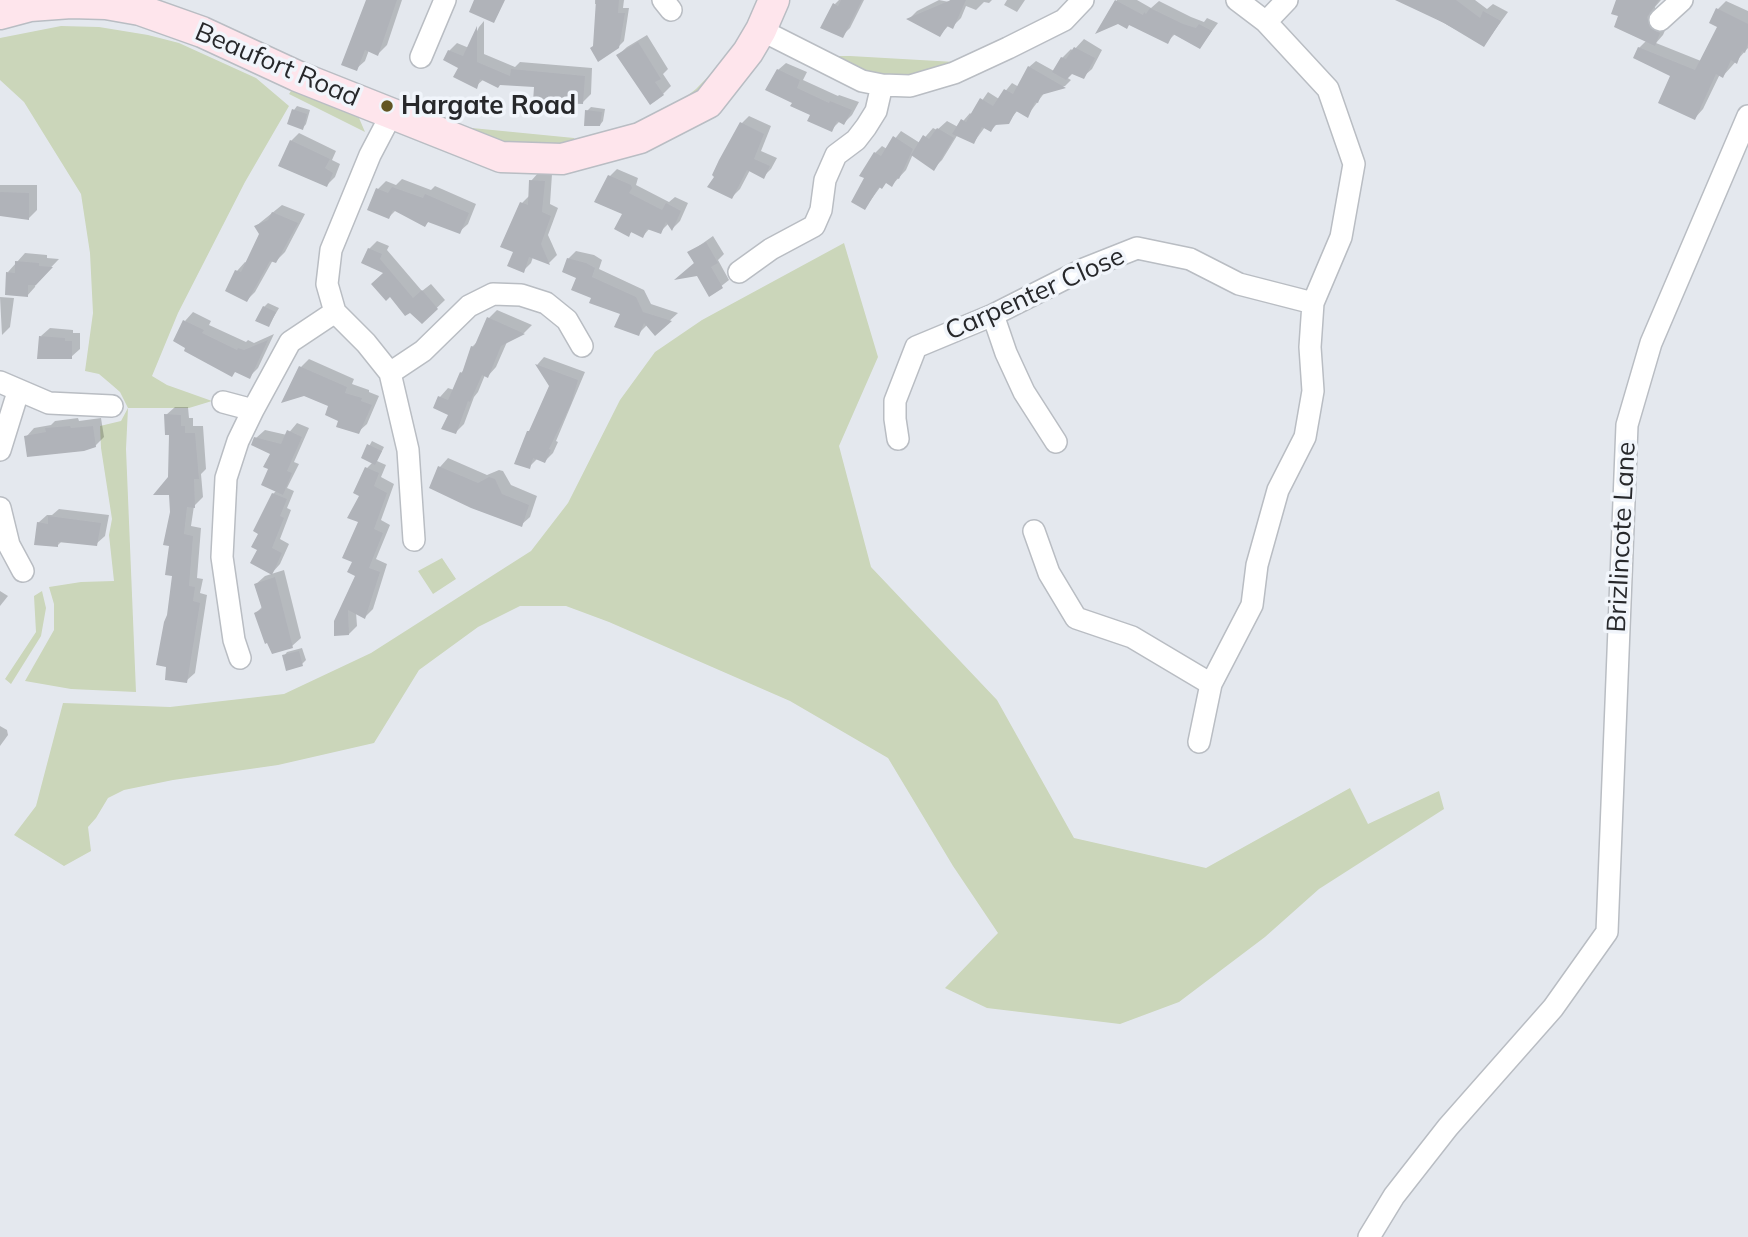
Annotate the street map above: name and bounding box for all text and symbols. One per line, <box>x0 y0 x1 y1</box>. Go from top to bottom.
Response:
street label: Beaufort Road <box>190 16 364 114</box>
place label: Hargate Road <box>401 90 576 122</box>
marker: Hargate Road <box>379 98 395 114</box>
street label: Carpenter Close <box>941 241 1129 347</box>
street label: Brizlincote Lane <box>1601 441 1643 633</box>

